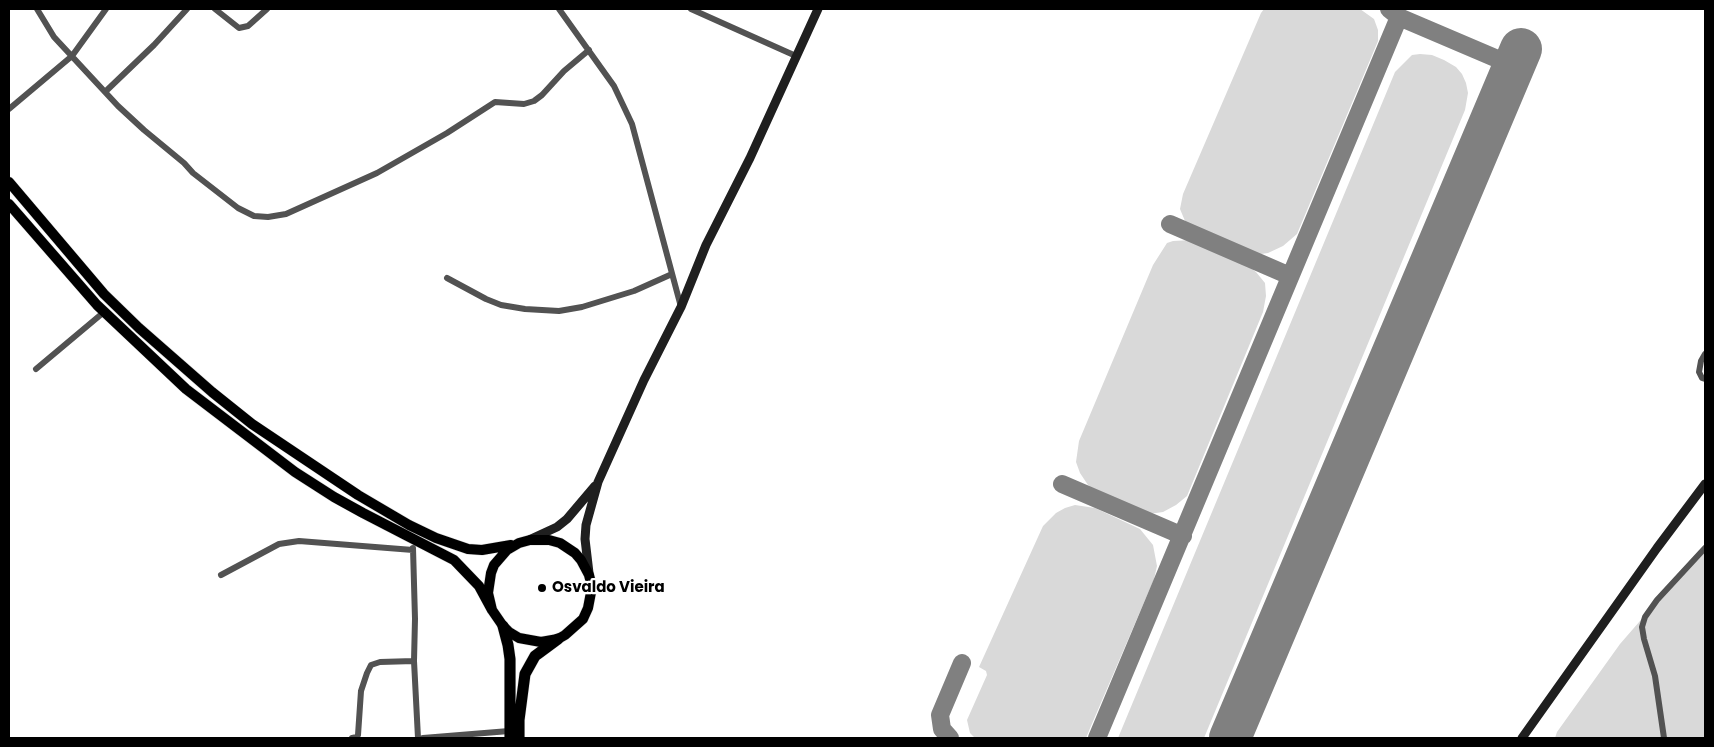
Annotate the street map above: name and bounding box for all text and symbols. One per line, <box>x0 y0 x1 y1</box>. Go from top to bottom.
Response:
place label: Osvaldo Vieira <box>552 579 665 597</box>
marker: Osvaldo Vieira <box>536 582 548 594</box>

